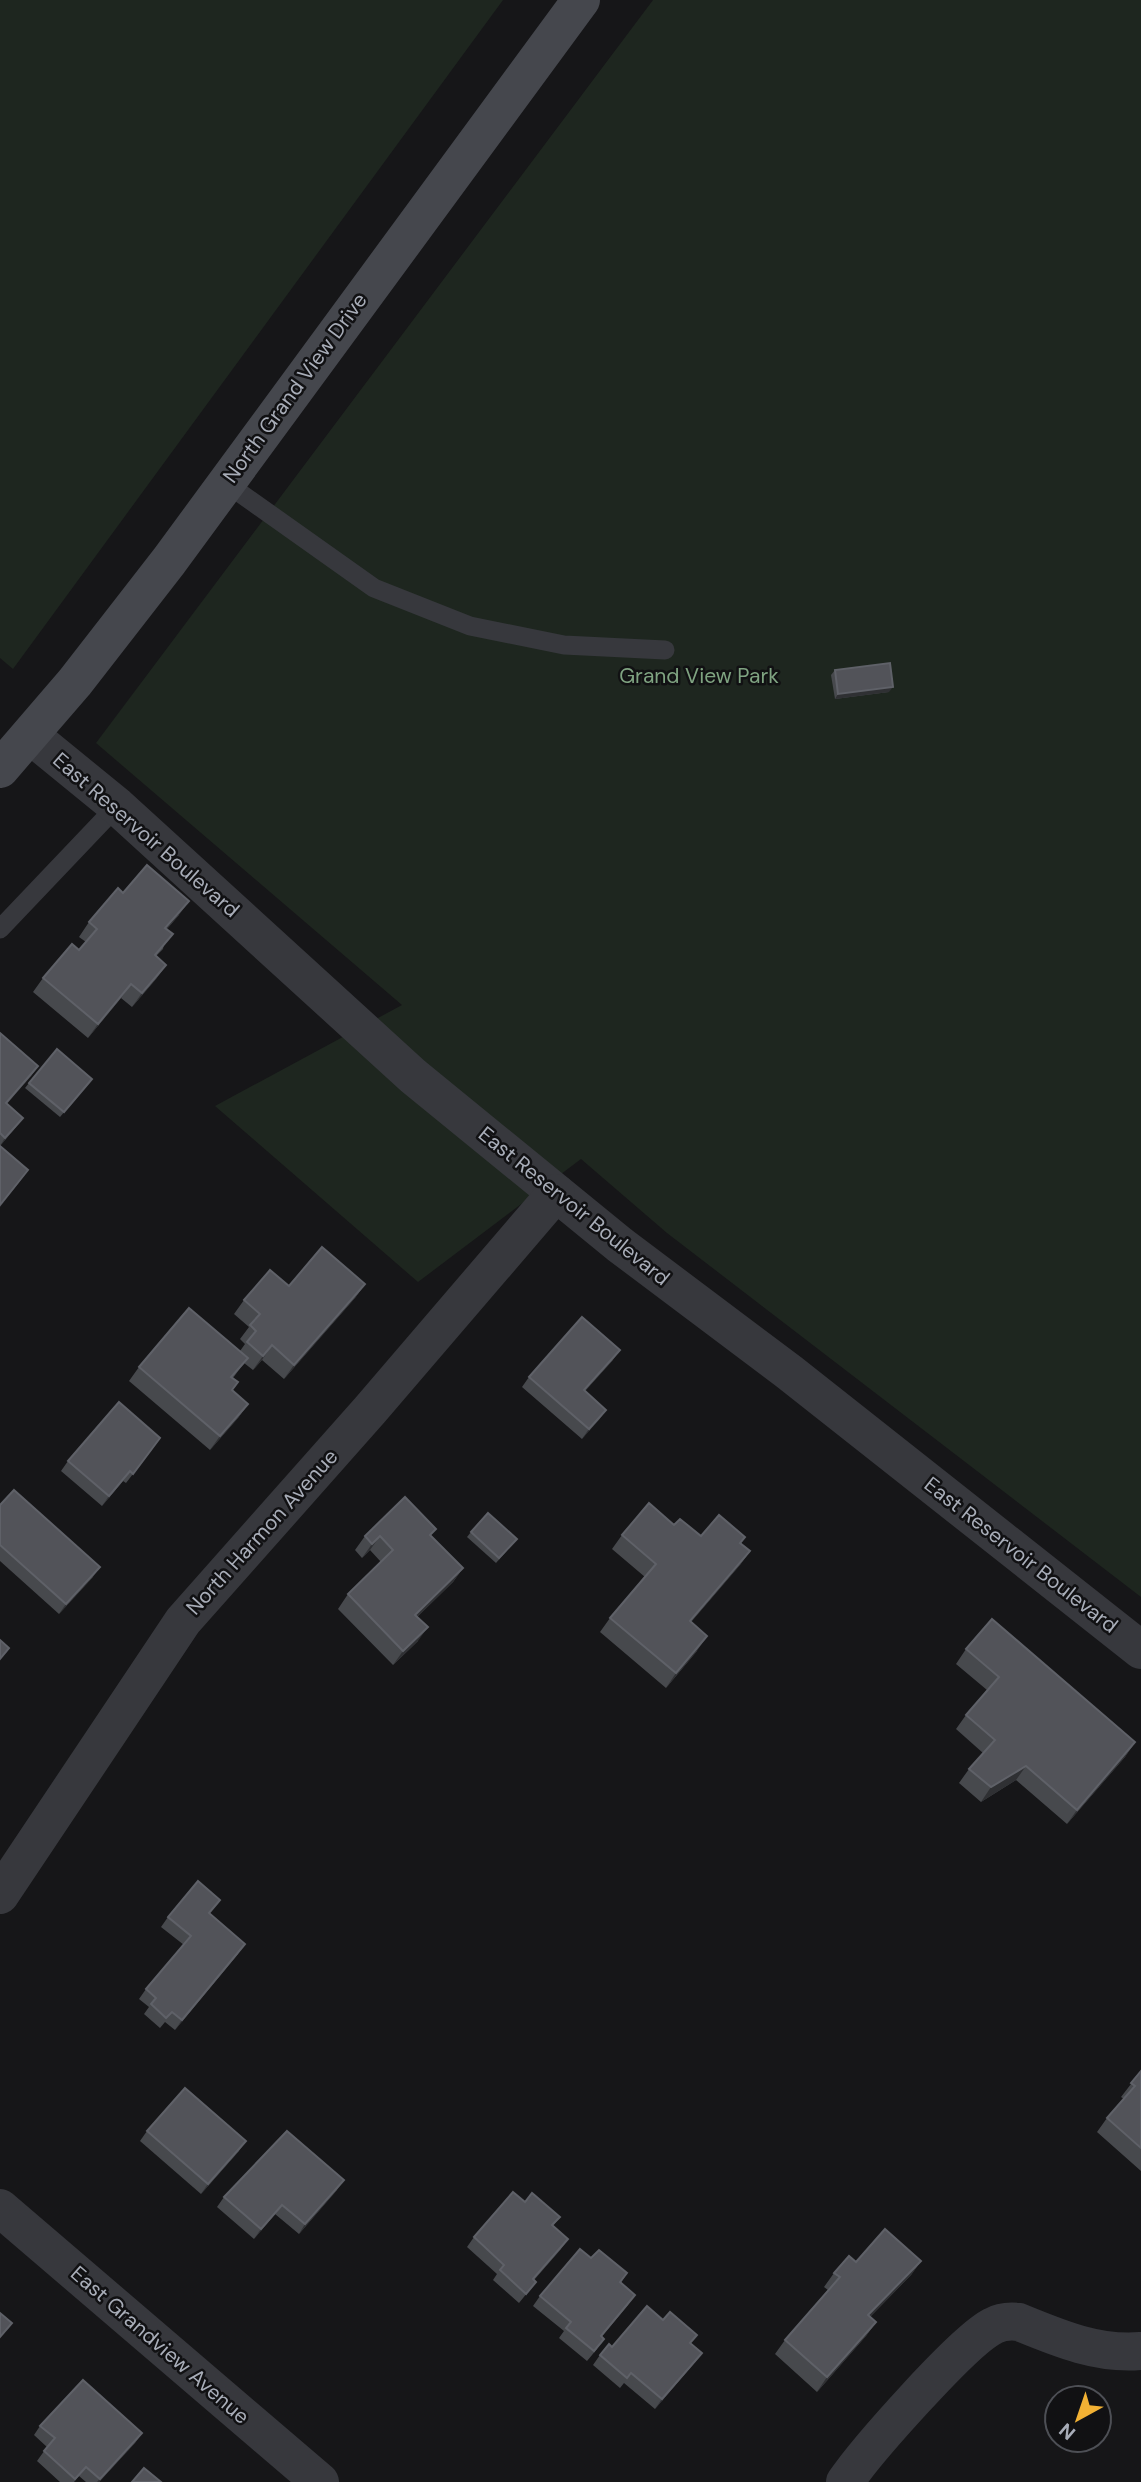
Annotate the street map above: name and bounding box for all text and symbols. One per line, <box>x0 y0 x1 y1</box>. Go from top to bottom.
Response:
street label: North Grand View Drive <box>217 287 374 489</box>
park label: Grand View Park <box>619 662 779 690</box>
street label: East Reservoir Boulevard <box>47 746 245 924</box>
street label: East Reservoir Boulevard <box>473 1120 675 1292</box>
street label: North Harmon Avenue <box>180 1443 344 1621</box>
street label: East Reservoir Boulevard <box>918 1471 1124 1639</box>
street label: East Grandview Avenue <box>65 2260 255 2430</box>
north arrow <box>1043 2384 1113 2454</box>
text: N <box>1054 2418 1081 2446</box>

